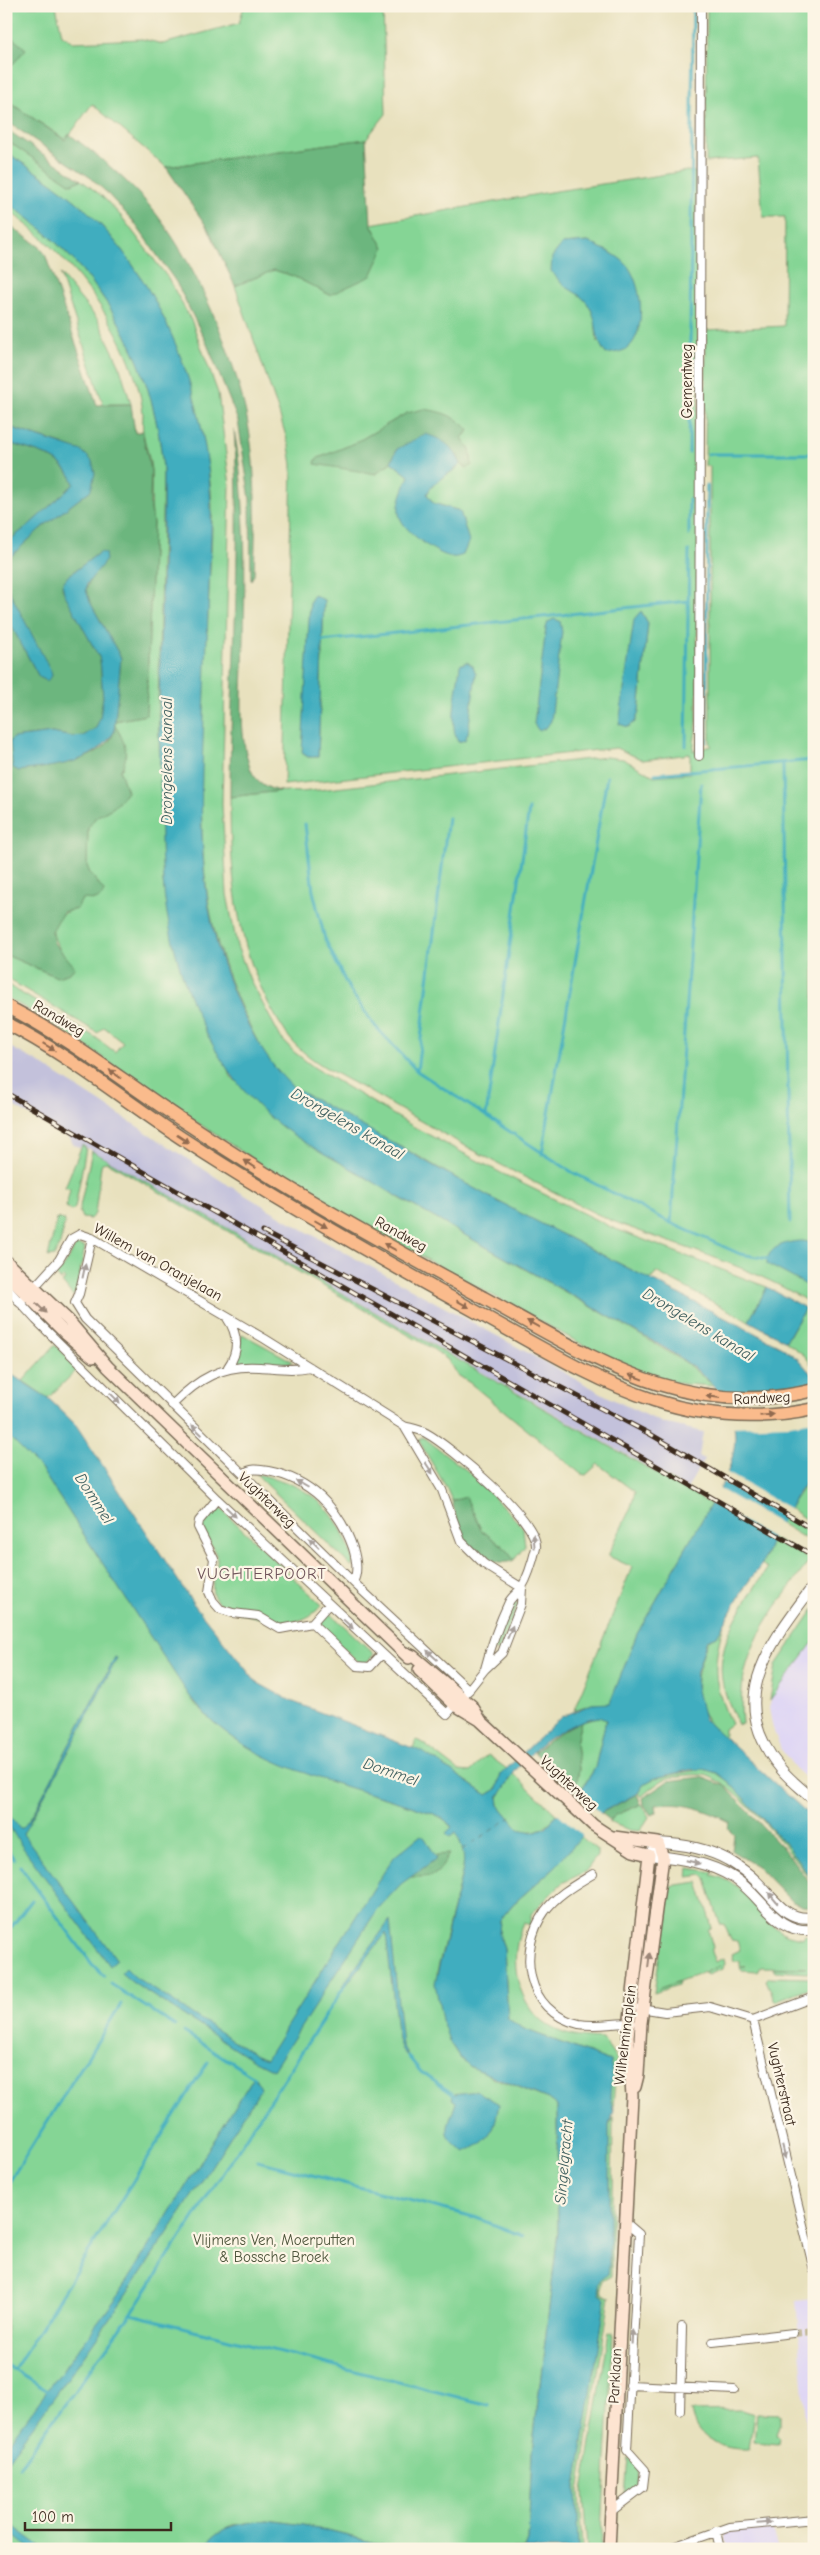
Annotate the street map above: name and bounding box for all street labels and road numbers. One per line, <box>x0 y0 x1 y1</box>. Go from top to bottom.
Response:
street label: Gementweg <box>678 344 696 418</box>
street label: Randweg <box>30 996 88 1040</box>
street label: Randweg <box>372 1212 430 1256</box>
street label: Willem van Oranjelaan <box>90 1219 226 1305</box>
street label: Randweg <box>733 1388 791 1408</box>
street label: Vughterweg <box>235 1468 299 1532</box>
street label: Vughterweg <box>536 1752 602 1814</box>
street label: Wilhelminaplein <box>610 1984 640 2086</box>
street label: Vughterstraat <box>764 2041 800 2128</box>
street label: Parklaan <box>605 2348 625 2404</box>

